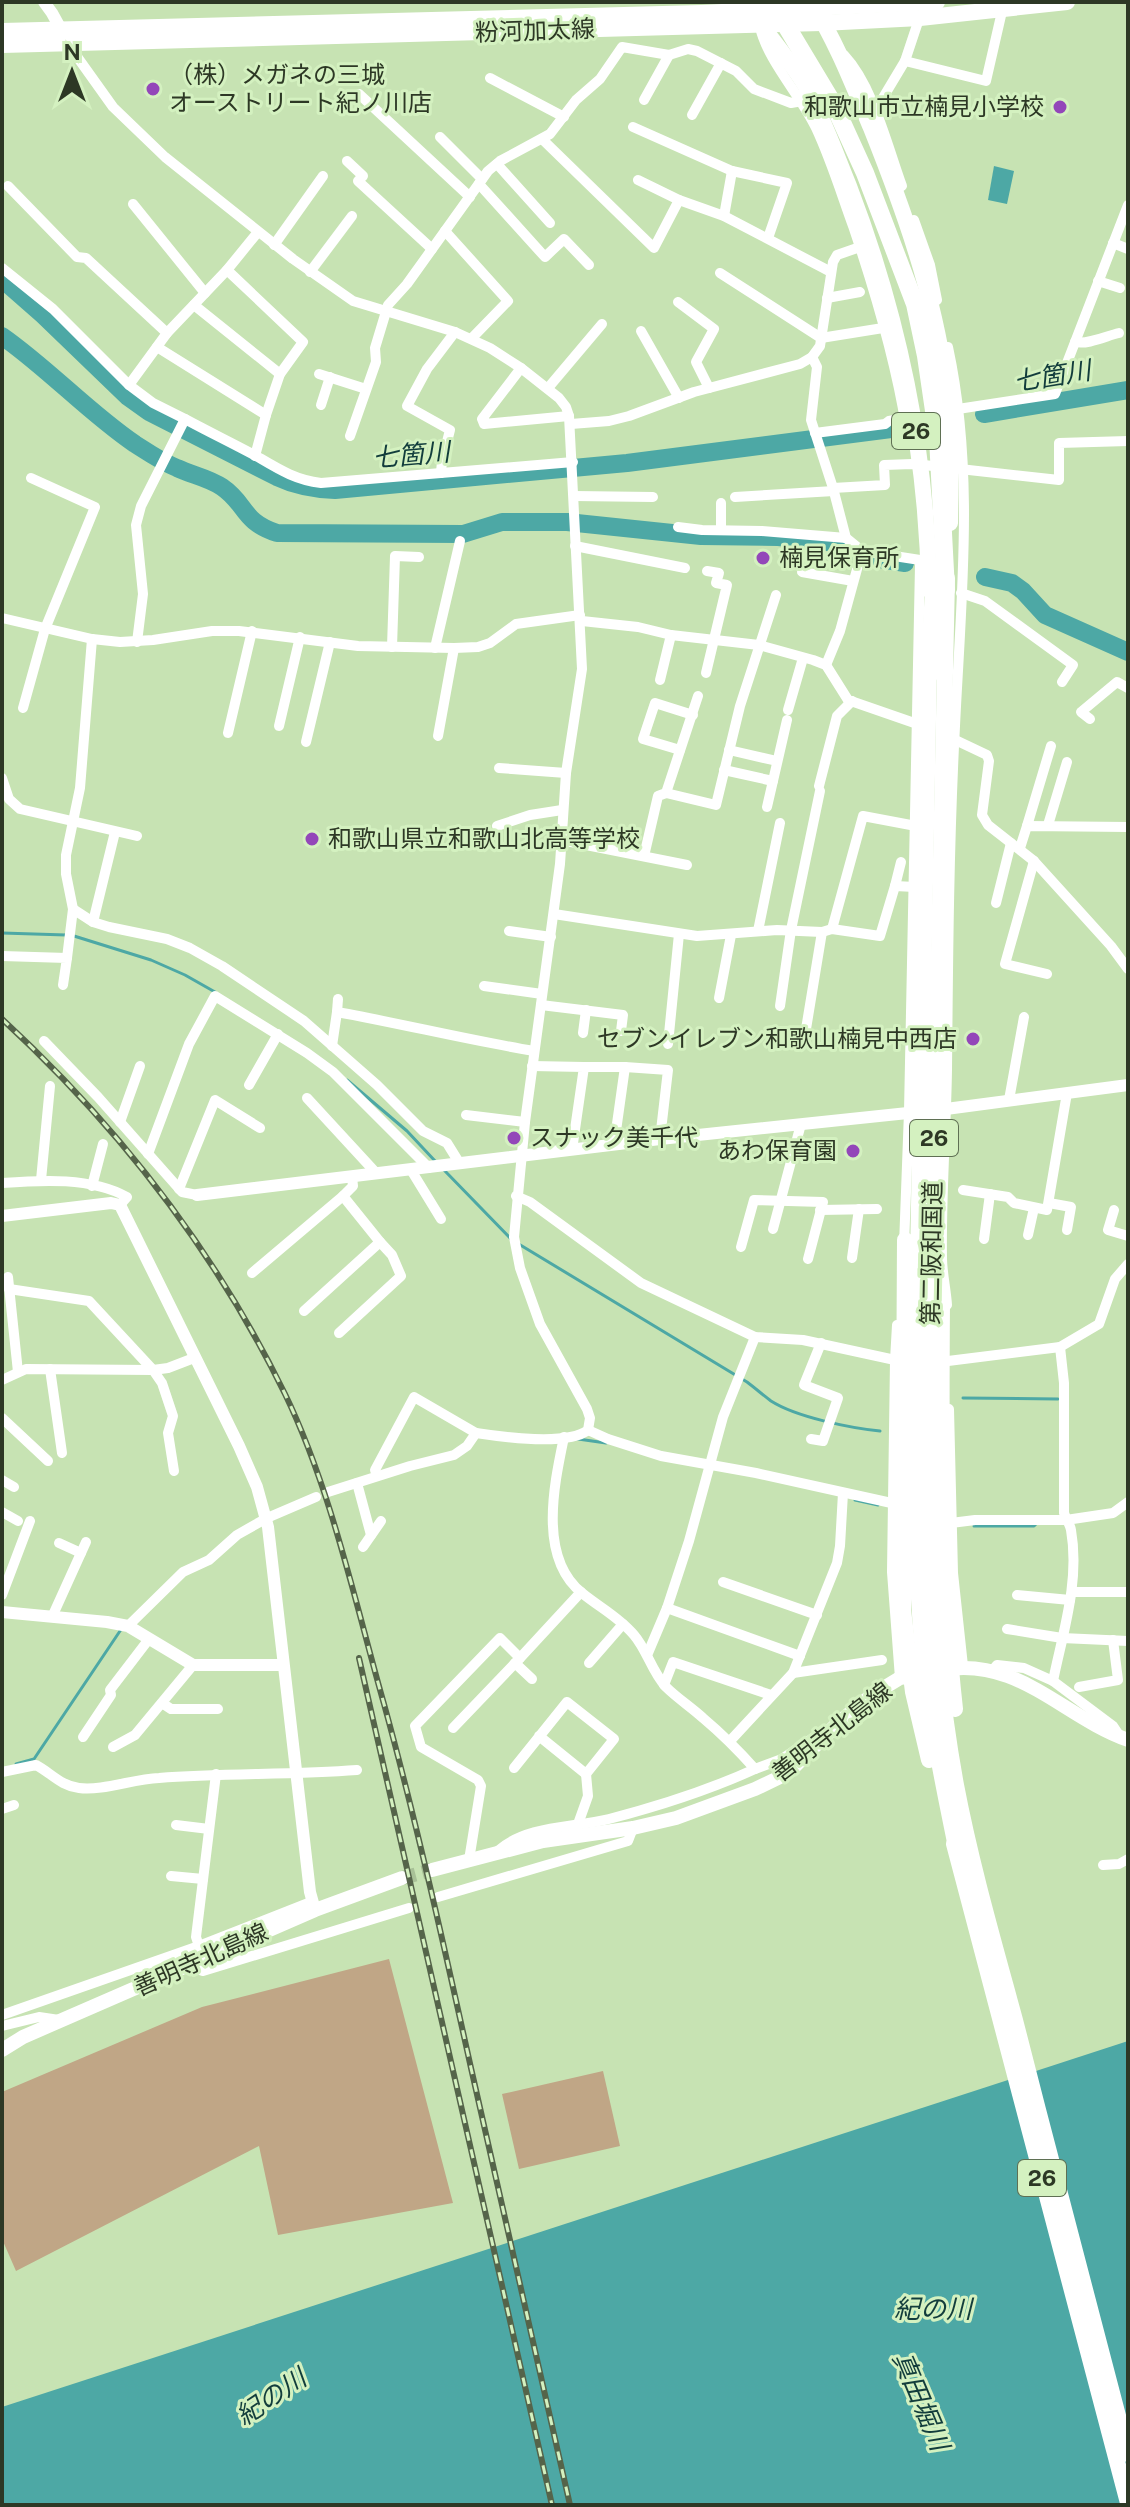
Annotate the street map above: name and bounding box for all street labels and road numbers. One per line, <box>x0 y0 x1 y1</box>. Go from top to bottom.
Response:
street label: 粉河加太線 <box>475 14 595 46</box>
road number: 26 <box>892 413 940 449</box>
road number: 26 <box>910 1120 958 1156</box>
street label: 第二阪和国道 <box>916 1181 946 1325</box>
street label: 善明寺北島線 <box>766 1676 897 1787</box>
street label: 善明寺北島線 <box>129 1917 272 2001</box>
road number: 26 <box>1018 2160 1066 2196</box>

